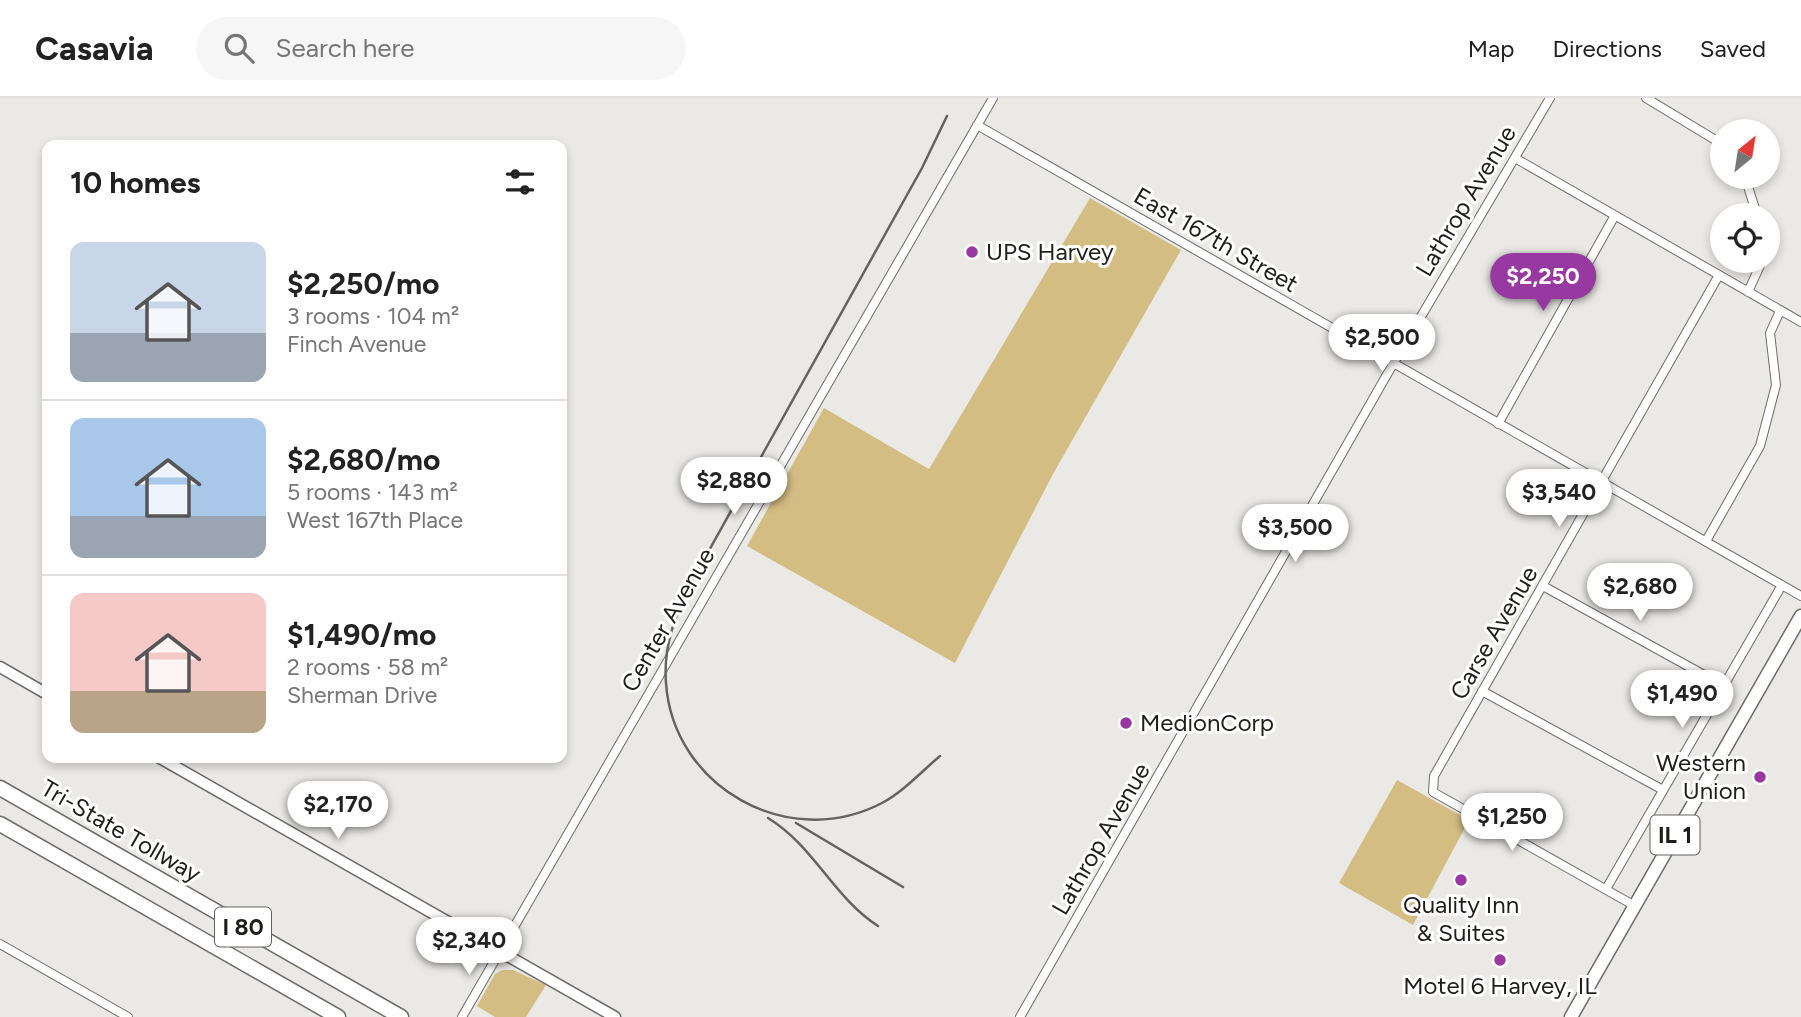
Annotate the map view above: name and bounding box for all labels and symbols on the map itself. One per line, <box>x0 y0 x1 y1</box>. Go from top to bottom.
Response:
north arrow <box>1710 119 1780 189</box>
street label: Lathrop Avenue <box>1409 120 1522 281</box>
street label: East 167th Street <box>1129 181 1303 298</box>
place label: UPS Harvey <box>986 237 1114 266</box>
marker: UPS Harvey <box>964 244 980 260</box>
pin: $2,250 <box>1486 254 1600 313</box>
pin: $2,500 <box>1325 314 1439 374</box>
pin: $2,880 <box>677 458 791 517</box>
pin: $3,540 <box>1502 470 1616 529</box>
pin: $3,500 <box>1238 504 1352 564</box>
street label: Center Avenue <box>615 543 720 697</box>
street label: Carse Avenue <box>1444 561 1543 705</box>
pin: $2,680 <box>1583 564 1697 623</box>
pin: $1,490 <box>1625 670 1739 730</box>
place label: MedionCorp <box>1140 708 1274 737</box>
marker: MedionCorp <box>1118 715 1134 731</box>
place label: Western Union <box>1656 748 1746 805</box>
street label: Lathrop Avenue <box>1045 758 1156 920</box>
marker: Western Union <box>1752 769 1768 785</box>
street label: Tri-State Tollway <box>36 773 206 888</box>
pin: $2,170 <box>281 782 395 841</box>
pin: $1,250 <box>1455 794 1569 853</box>
road number: IL 1 <box>1650 816 1700 855</box>
marker: Quality Inn & Suites <box>1453 872 1469 888</box>
place label: Quality Inn & Suites <box>1403 890 1519 947</box>
road number: I 80 <box>215 908 271 946</box>
pin: $2,340 <box>412 918 526 977</box>
marker: Motel 6 Harvey, IL <box>1492 952 1508 968</box>
place label: Motel 6 Harvey, IL <box>1403 971 1597 1000</box>

